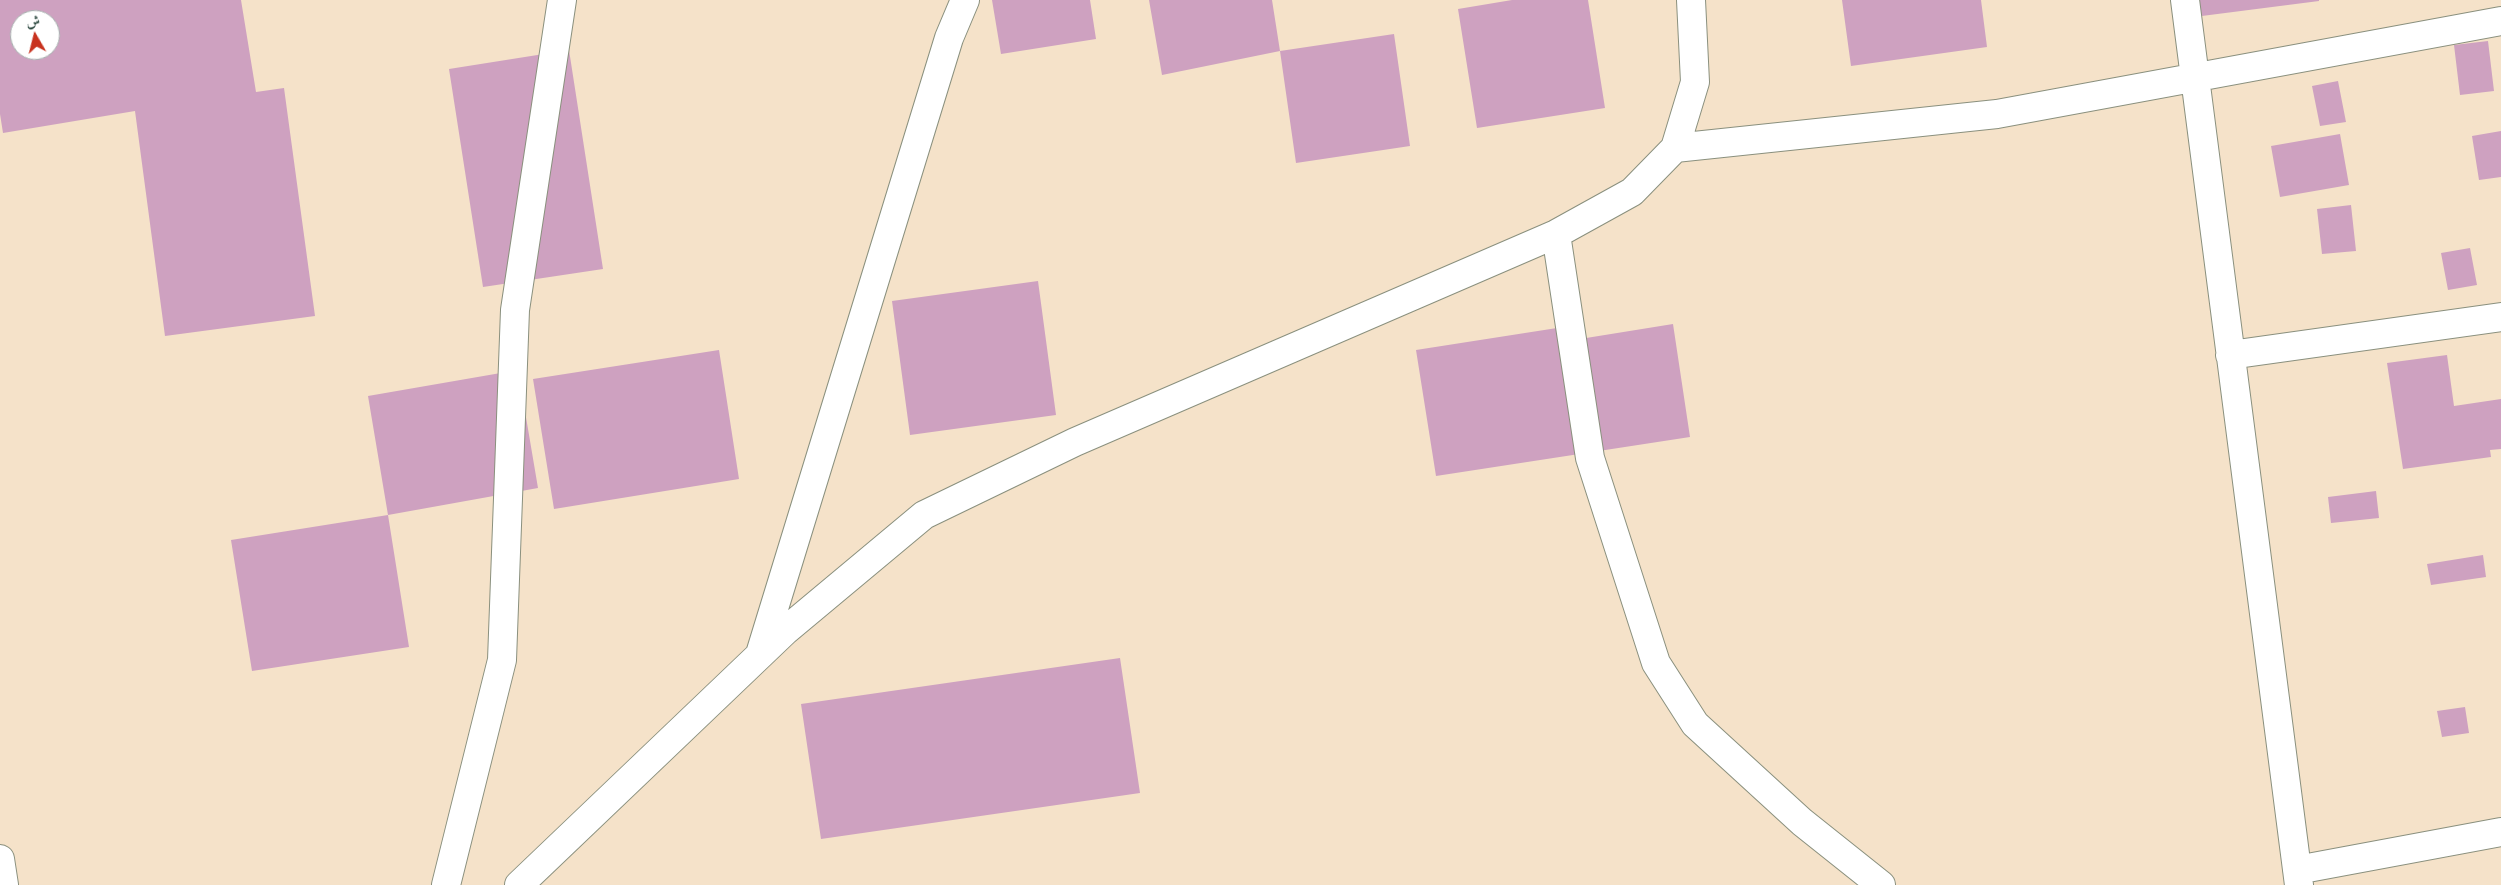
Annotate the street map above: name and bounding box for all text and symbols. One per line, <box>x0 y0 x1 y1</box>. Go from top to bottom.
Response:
north arrow <box>10 10 60 60</box>
text: ش <box>25 11 41 31</box>

